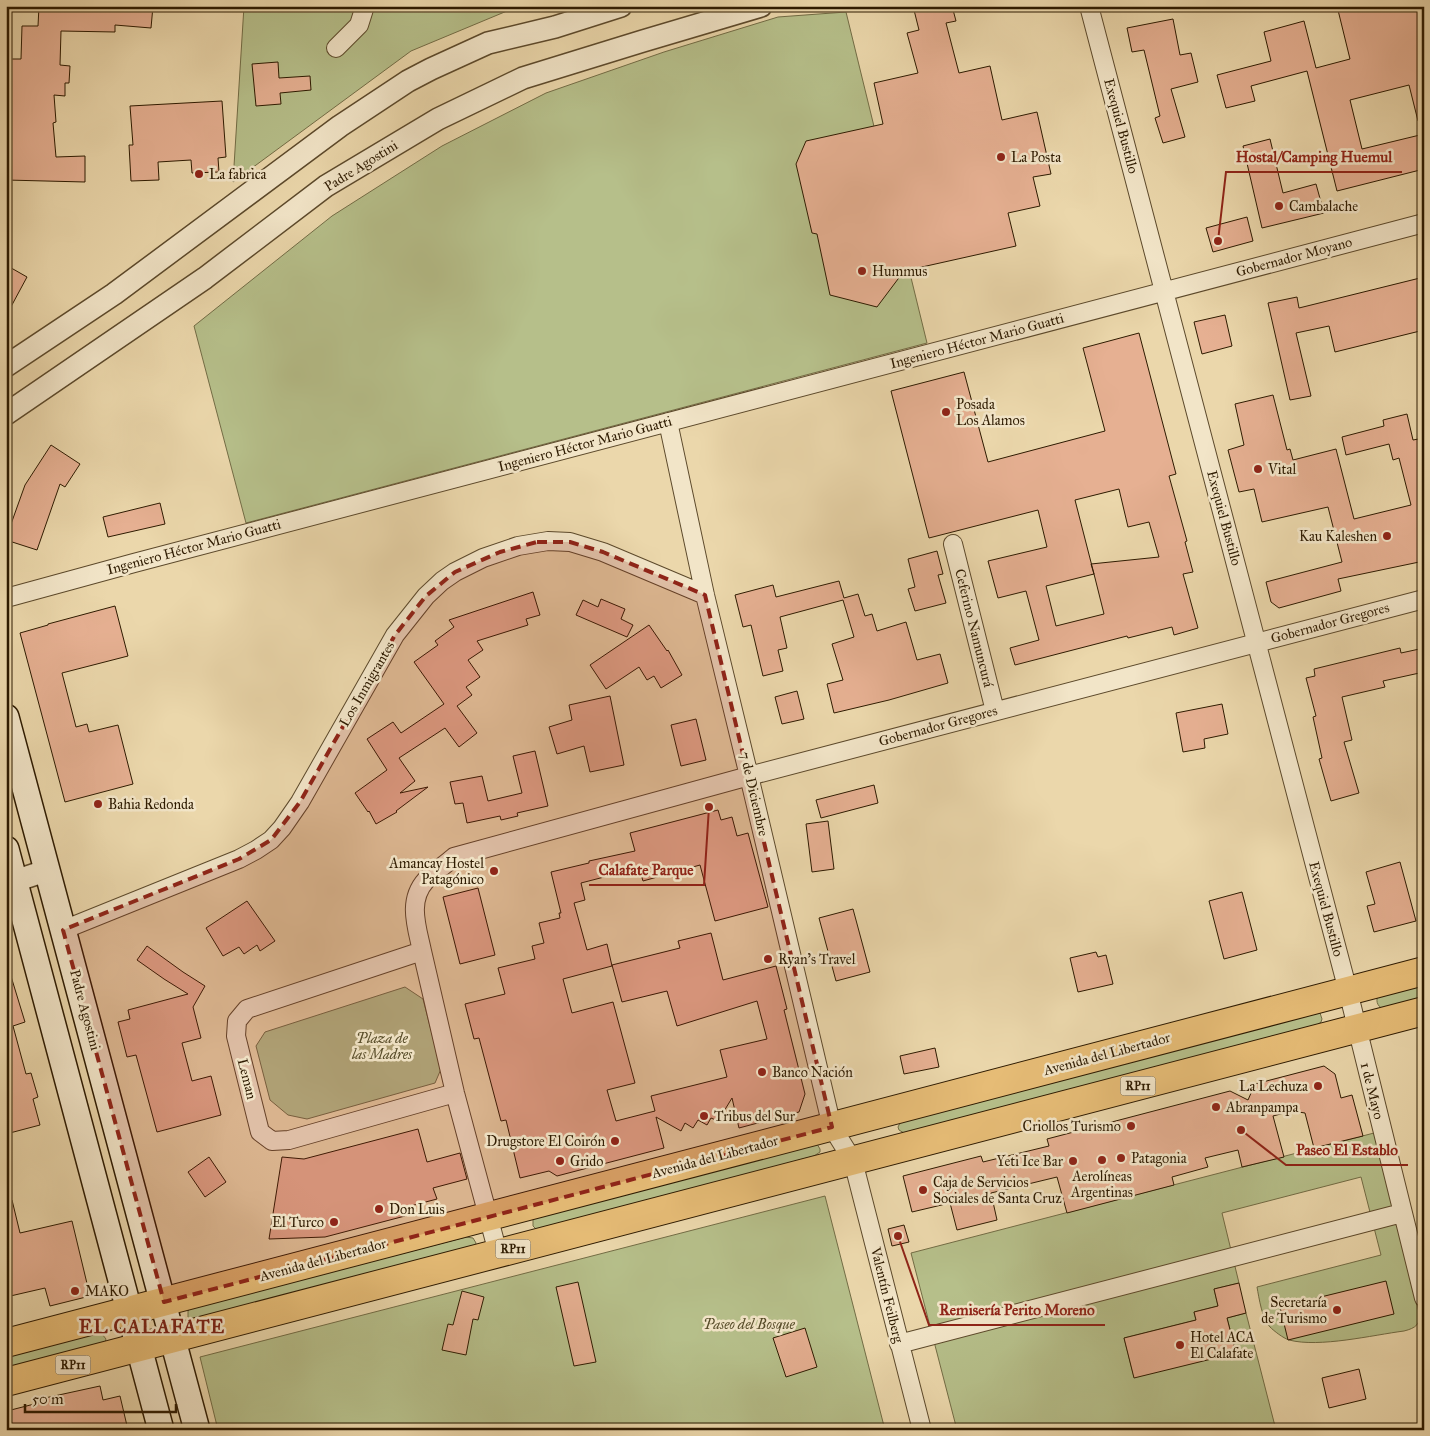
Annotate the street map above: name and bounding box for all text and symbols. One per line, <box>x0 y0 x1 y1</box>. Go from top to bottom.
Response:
street label: Exequiel Bustillo <box>1099 77 1142 176</box>
street label: Padre Agostini <box>321 137 401 195</box>
callout: Hostal/Camping Huemul <box>1226 142 1402 172</box>
text: Hostal/Camping Huemul <box>1236 148 1393 167</box>
place label: La Posta <box>1011 149 1061 166</box>
marker: La Posta <box>995 151 1007 163</box>
place label: La fabrica <box>209 166 267 183</box>
marker: La fabrica <box>193 168 205 180</box>
place label: Cambalache <box>1289 198 1358 215</box>
marker: Cambalache <box>1273 200 1285 212</box>
street label: Gobernador Moyano <box>1234 233 1354 281</box>
place label: Hummus <box>872 263 927 280</box>
marker: Hummus <box>856 265 868 277</box>
street label: Ingeniero Héctor Mario Guatti <box>888 310 1066 372</box>
place label: Posada Los Alamos <box>956 396 1025 429</box>
marker: Posada Los Alamos <box>940 406 952 418</box>
street label: Ingeniero Héctor Mario Guatti <box>496 413 674 475</box>
place label: Vital <box>1267 461 1296 478</box>
marker: Vital <box>1252 463 1264 475</box>
street label: Exequiel Bustillo <box>1202 469 1245 568</box>
street label: Ingeniero Héctor Mario Guatti <box>105 516 283 578</box>
place label: Kau Kaleshen <box>1299 528 1377 545</box>
marker: Kau Kaleshen <box>1381 530 1393 542</box>
street label: Ceferino Namuncurá <box>951 567 997 689</box>
street label: Gobernador Gregores <box>1269 599 1391 647</box>
street label: Los Inmigrantes <box>336 638 398 730</box>
street label: Gobernador Gregores <box>877 702 999 750</box>
street label: 7 de Diciembre <box>736 750 772 838</box>
place label: Bahia Redonda <box>108 796 194 813</box>
marker: Bahia Redonda <box>92 798 104 810</box>
place label: Amancay Hostel Patagónico <box>388 855 484 888</box>
callout: Calafate Parque <box>589 855 704 885</box>
street label: Exequiel Bustillo <box>1304 860 1347 959</box>
text: Calafate Parque <box>599 861 694 880</box>
marker: Amancay Hostel Patagónico <box>488 865 500 877</box>
place label: Ryan's Travel <box>778 951 856 968</box>
marker: Ryan's Travel <box>762 953 774 965</box>
street label: Padre Agostini <box>66 968 104 1053</box>
street label: Avenida del Libertador <box>1041 1029 1173 1079</box>
park label: Plaza de las Madres <box>351 1030 413 1063</box>
street label: Leman <box>234 1057 260 1102</box>
street label: 1 de Mayo <box>1357 1061 1387 1121</box>
place label: Banco Nación <box>772 1064 853 1081</box>
marker: Banco Nación <box>756 1066 768 1078</box>
road number: RP11 <box>1120 1076 1156 1096</box>
place label: La Lechuza <box>1239 1078 1308 1095</box>
marker: La Lechuza <box>1312 1080 1324 1092</box>
place label: Abranpampa <box>1225 1099 1299 1116</box>
marker: Abranpampa <box>1210 1101 1222 1113</box>
place label: Tribus del Sur <box>714 1108 796 1125</box>
marker: Tribus del Sur <box>698 1110 710 1122</box>
place label: Criollos Turismo <box>1023 1118 1121 1135</box>
marker: Criollos Turismo <box>1125 1120 1137 1132</box>
street label: Avenida del Libertador <box>649 1132 781 1182</box>
place label: Drugstore El Coirón <box>486 1133 605 1150</box>
marker: Drugstore El Coirón <box>609 1135 621 1147</box>
callout: Paseo El Establo <box>1286 1135 1408 1165</box>
text: Paseo El Establo <box>1296 1141 1398 1159</box>
place label: Patagonia <box>1131 1150 1187 1167</box>
marker: Patagonia <box>1115 1152 1127 1164</box>
place label: Grido <box>570 1153 603 1170</box>
place label: Yeti Ice Bar <box>997 1153 1064 1170</box>
marker: Aerolíneas Argentinas <box>1096 1154 1108 1166</box>
marker: Grido <box>554 1155 566 1167</box>
marker: Yeti Ice Bar <box>1067 1155 1079 1167</box>
place label: Aerolíneas Argentinas <box>1070 1168 1133 1201</box>
place label: Caja de Servicios Sociales de Santa Cruz <box>933 1174 1062 1207</box>
marker: Caja de Servicios Sociales de Santa Cruz <box>917 1184 929 1196</box>
place label: Don Luis <box>389 1201 445 1218</box>
marker: Don Luis <box>373 1203 385 1215</box>
place label: El Turco <box>272 1214 324 1231</box>
marker: El Turco <box>328 1216 340 1228</box>
street label: Avenida del Libertador <box>257 1235 389 1285</box>
road number: RP11 <box>496 1240 530 1258</box>
street label: Valentín Feilberg <box>867 1245 907 1345</box>
place label: MAKO <box>85 1283 129 1300</box>
marker: MAKO <box>69 1285 81 1297</box>
place label: Secretaría de Turismo <box>1261 1294 1327 1327</box>
callout: Remisería Perito Moreno <box>929 1295 1105 1325</box>
text: Remisería Perito Moreno <box>939 1301 1095 1319</box>
marker: Secretaría de Turismo <box>1331 1304 1343 1316</box>
district label: EL CALAFATE <box>79 1315 225 1338</box>
park label: Paseo del Bosque <box>703 1316 796 1333</box>
place label: Hotel ACA El Calafate <box>1190 1329 1255 1362</box>
marker: Hotel ACA El Calafate <box>1174 1339 1186 1351</box>
road number: RP11 <box>56 1356 90 1374</box>
scale bar <box>25 1381 176 1413</box>
text: 50 m <box>32 1390 64 1408</box>

